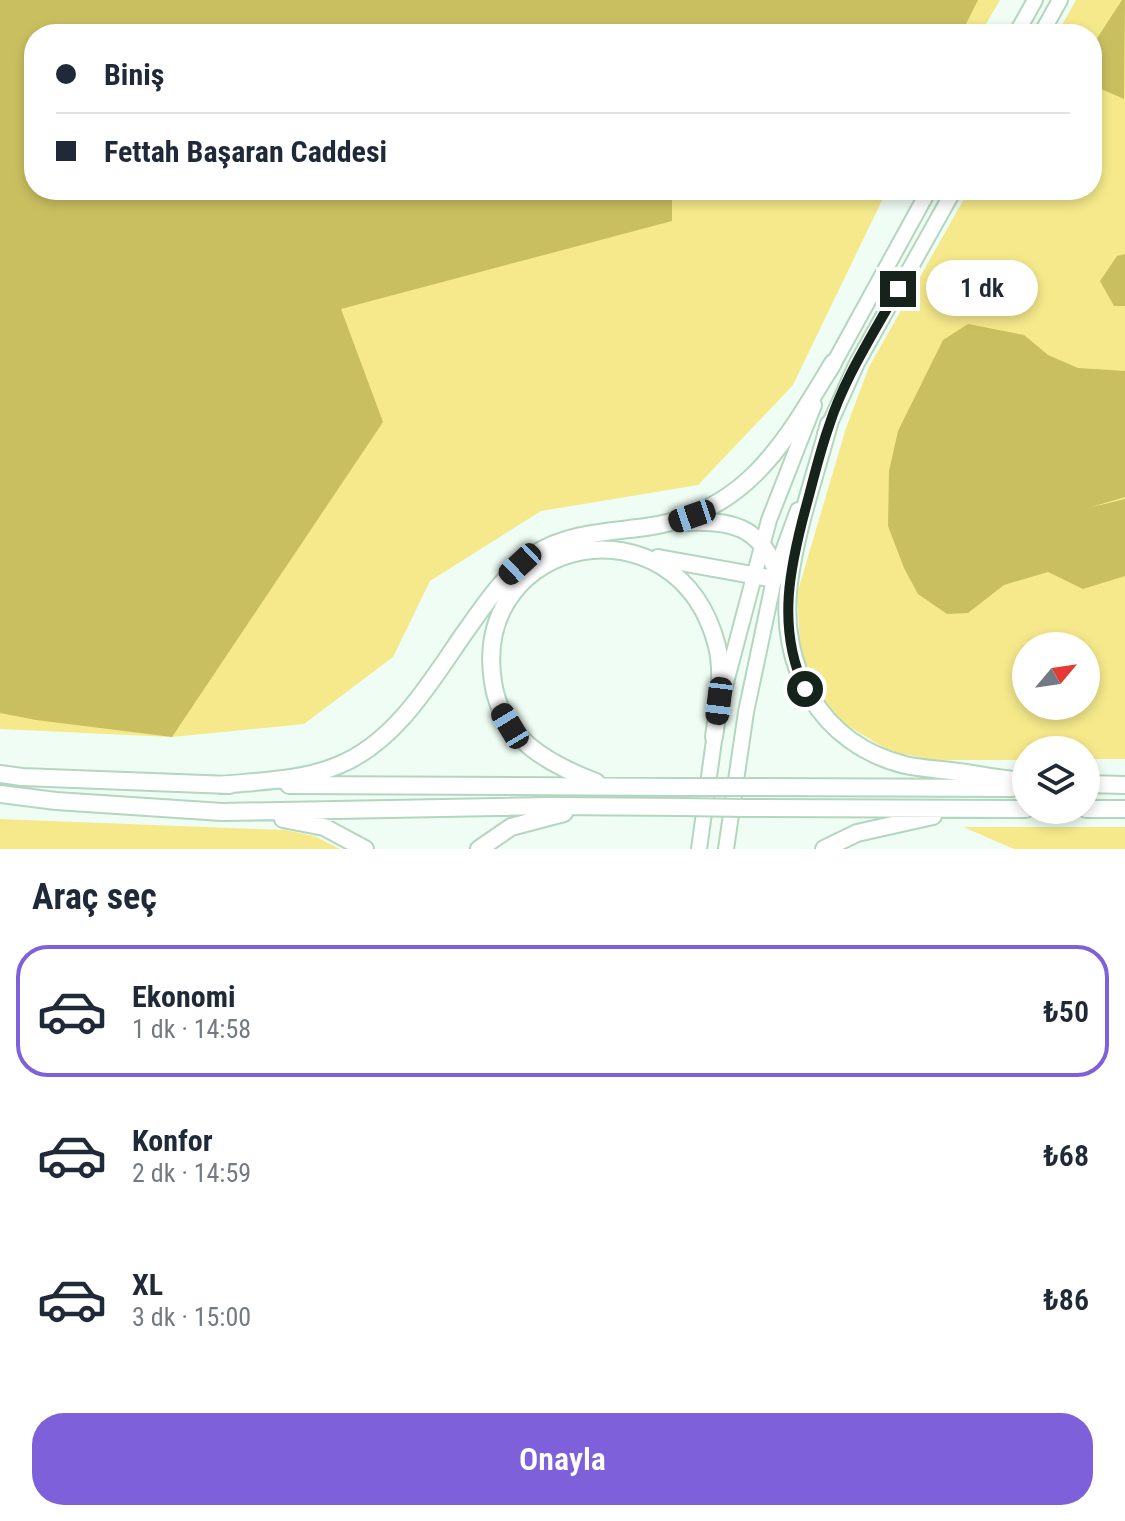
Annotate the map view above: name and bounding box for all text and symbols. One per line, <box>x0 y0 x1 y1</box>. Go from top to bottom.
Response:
text: Biniş <box>104 57 164 92</box>
text: Fettah Başaran Caddesi <box>104 134 387 169</box>
callout: 1 dk <box>926 261 1038 317</box>
route end <box>880 271 916 307</box>
text: 1 dk <box>960 273 1004 303</box>
car <box>665 497 719 535</box>
car <box>494 539 546 589</box>
north arrow <box>1012 632 1100 720</box>
map controls <box>1012 632 1100 824</box>
route start <box>787 671 823 707</box>
car <box>704 676 734 726</box>
car <box>487 699 533 753</box>
button: layers <box>1012 736 1100 824</box>
text: Araç seç <box>32 876 157 918</box>
icon: car <box>36 975 108 1047</box>
text: Ekonomi <box>132 979 236 1014</box>
text: ₺50 <box>1043 994 1089 1029</box>
text: 1 dk · 14:58 <box>132 1014 251 1044</box>
icon: car <box>36 1119 108 1191</box>
text: Konfor <box>132 1123 213 1158</box>
text: ₺68 <box>1043 1138 1089 1173</box>
text: 2 dk · 14:59 <box>132 1158 251 1188</box>
icon: car <box>36 1263 108 1335</box>
text: XL <box>132 1267 163 1302</box>
text: ₺86 <box>1043 1282 1089 1317</box>
text: 3 dk · 15:00 <box>132 1302 251 1332</box>
button: Onayla <box>32 1413 1093 1505</box>

